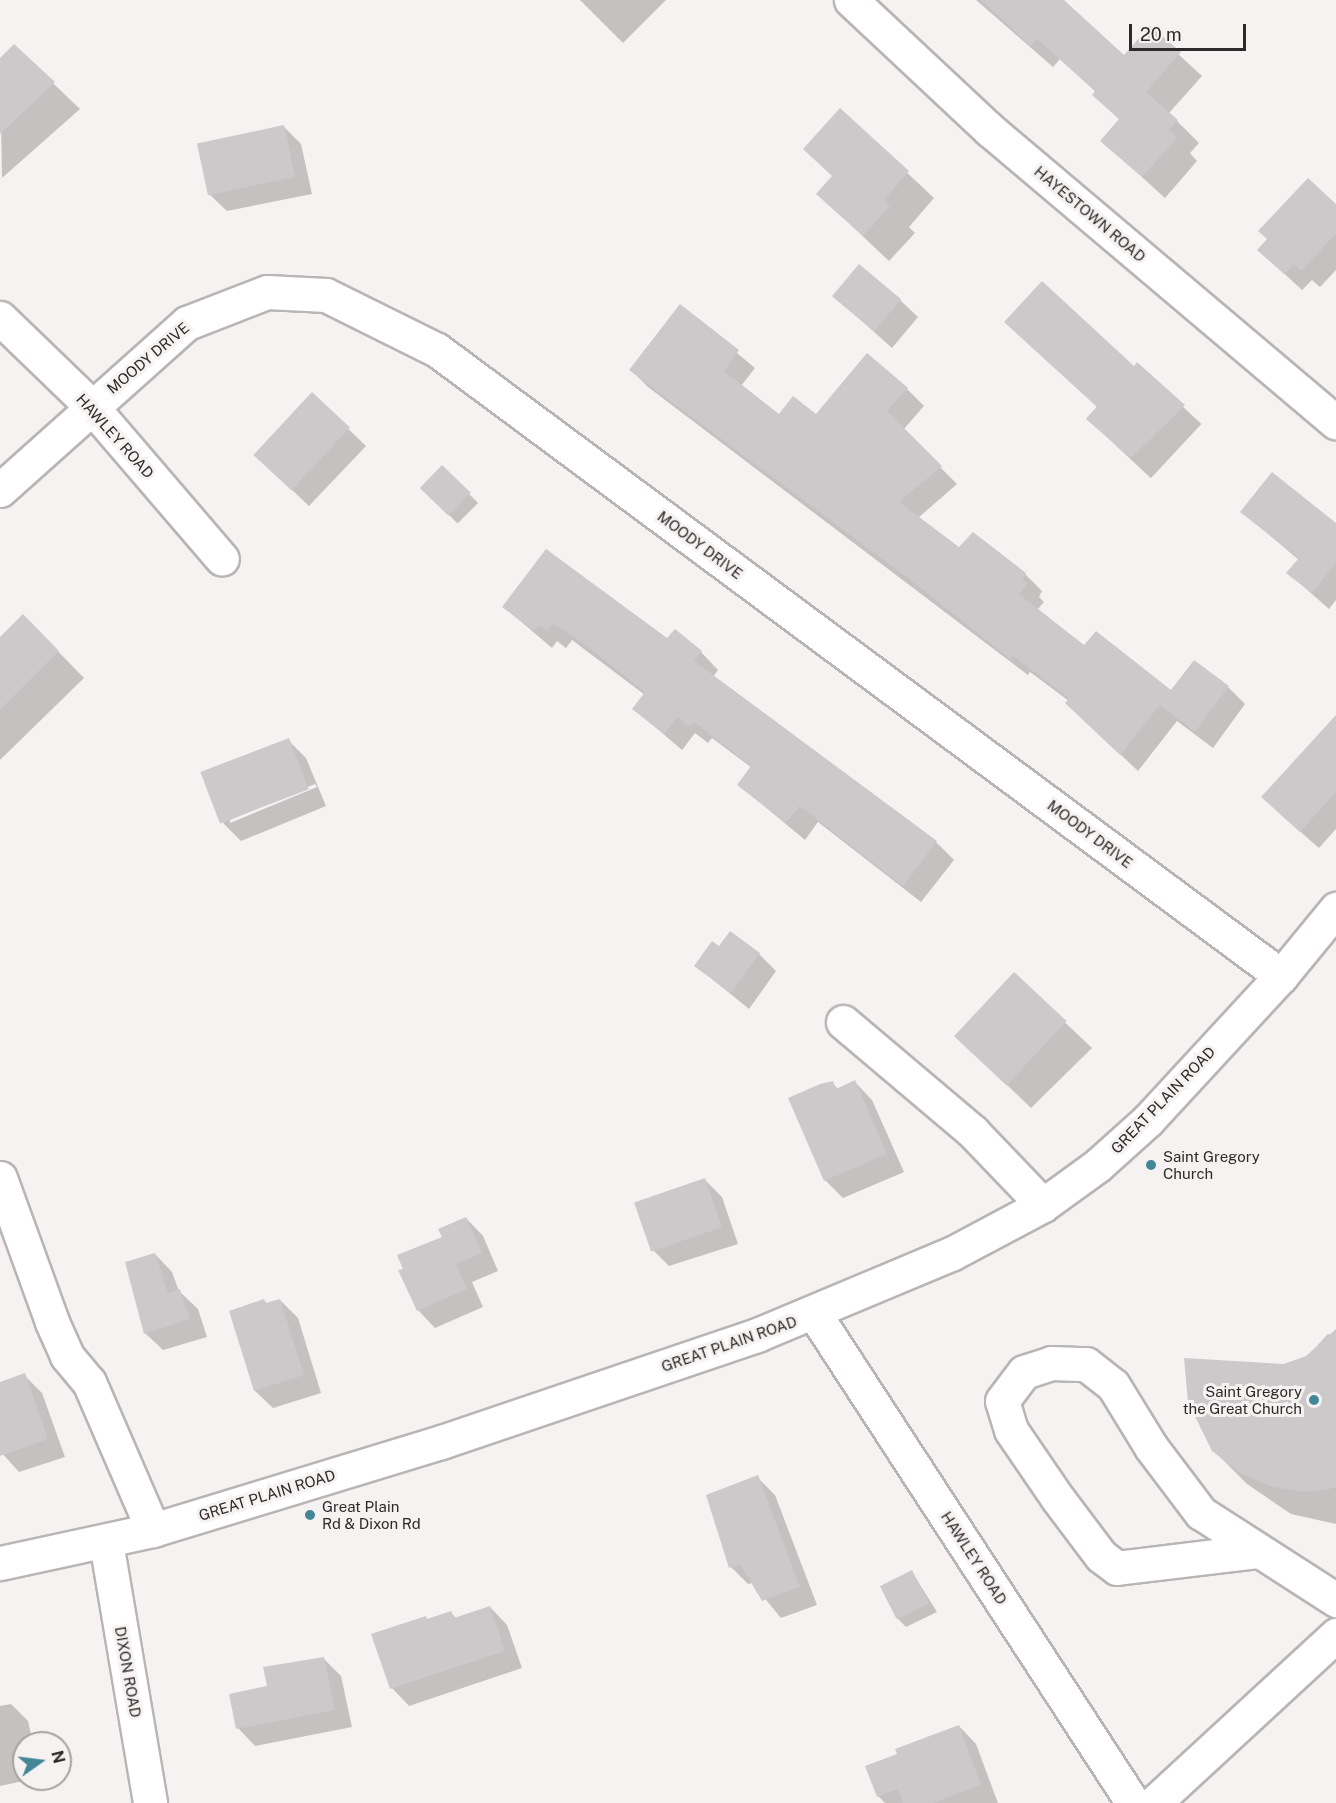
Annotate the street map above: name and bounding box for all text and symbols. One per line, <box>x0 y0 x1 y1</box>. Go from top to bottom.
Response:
scale bar <box>1132 12 1249 50</box>
text: 20 m <box>1140 24 1182 45</box>
street label: HAYESTOWN ROAD <box>1031 162 1149 266</box>
street label: MOODY DRIVE <box>103 318 193 398</box>
street label: HAWLEY ROAD <box>72 390 158 482</box>
street label: MOODY DRIVE <box>654 507 746 583</box>
street label: MOODY DRIVE <box>1044 796 1136 872</box>
street label: GREAT PLAIN ROAD <box>1107 1043 1219 1157</box>
place label: Saint Gregory Church <box>1163 1147 1260 1182</box>
marker: Saint Gregory Church <box>1144 1158 1158 1172</box>
street label: GREAT PLAIN ROAD <box>659 1312 799 1376</box>
place label: Saint Gregory the Great Church <box>1183 1382 1302 1417</box>
marker: Saint Gregory the Great Church <box>1307 1393 1321 1407</box>
street label: GREAT PLAIN ROAD <box>196 1466 338 1524</box>
place label: Great Plain Rd & Dixon Rd <box>322 1497 421 1532</box>
marker: Great Plain Rd & Dixon Rd <box>303 1508 317 1522</box>
street label: HAWLEY ROAD <box>937 1508 1011 1608</box>
street label: DIXON ROAD <box>111 1625 145 1719</box>
north arrow <box>12 1731 72 1791</box>
text: N <box>47 1749 69 1765</box>

